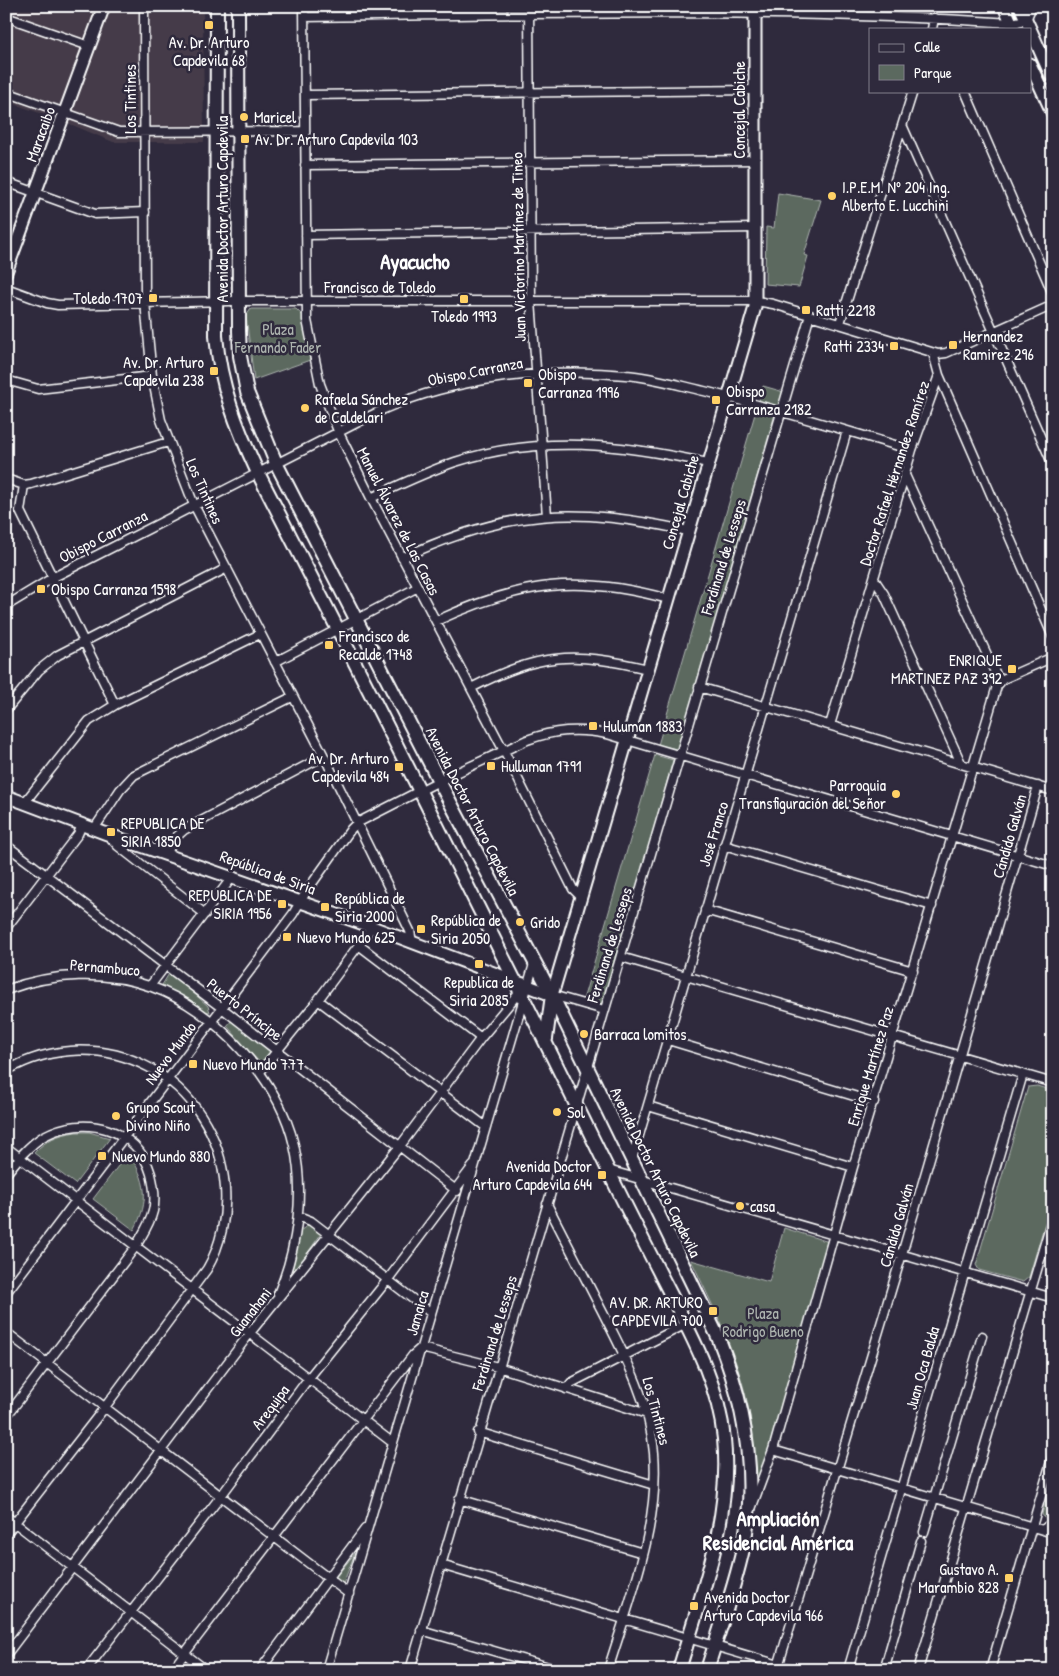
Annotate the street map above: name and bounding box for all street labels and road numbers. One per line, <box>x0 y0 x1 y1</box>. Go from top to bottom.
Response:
street label: Concejal Cabiche <box>728 61 750 159</box>
street label: Los Tintines <box>119 64 141 134</box>
street label: Maracaibo <box>20 103 60 165</box>
street label: Avenida Doctor Arturo Capdevila <box>211 116 233 302</box>
street label: Juan Victorino Martínez de Tineo <box>505 151 531 342</box>
street label: Francisco de Toledo <box>323 276 436 298</box>
street label: Obispo Carranza <box>426 351 524 391</box>
street label: Doctor Rafael Hérnandez Ramírez <box>854 378 934 568</box>
street label: Manuel Álvarez de Las Casas <box>352 443 446 599</box>
street label: Concejal Cabiche <box>656 452 704 552</box>
street label: Los Tintines <box>181 455 229 527</box>
street label: Ferdinand de Lesseps <box>695 497 751 618</box>
street label: Obispo Carranza <box>55 504 151 568</box>
street label: Avenida Doctor Arturo Capdevila <box>421 723 525 899</box>
street label: Cándido Galván <box>986 791 1032 881</box>
street label: José Franco <box>693 798 733 869</box>
street label: República de Siria <box>217 844 319 900</box>
street label: Ferdinand de Lesseps <box>581 885 637 1006</box>
street label: Pernambuco <box>69 953 141 981</box>
street label: Puerto Príncipe <box>203 973 288 1046</box>
street label: Enrique Martínez Paz <box>841 1003 899 1128</box>
street label: Nuevo Mundo <box>139 1017 201 1089</box>
street label: Avenida Doctor Arturo Capdevila <box>605 1083 707 1261</box>
street label: Cándido Galván <box>873 1180 919 1270</box>
street label: Ferdinand de Lesseps <box>466 1273 522 1394</box>
street label: Guanahani <box>224 1283 276 1341</box>
street label: Jamaica <box>400 1288 434 1338</box>
street label: Juan Oca Balda <box>900 1324 944 1412</box>
street label: Los Tintines <box>637 1375 677 1447</box>
street label: Arequipa <box>246 1380 294 1434</box>

